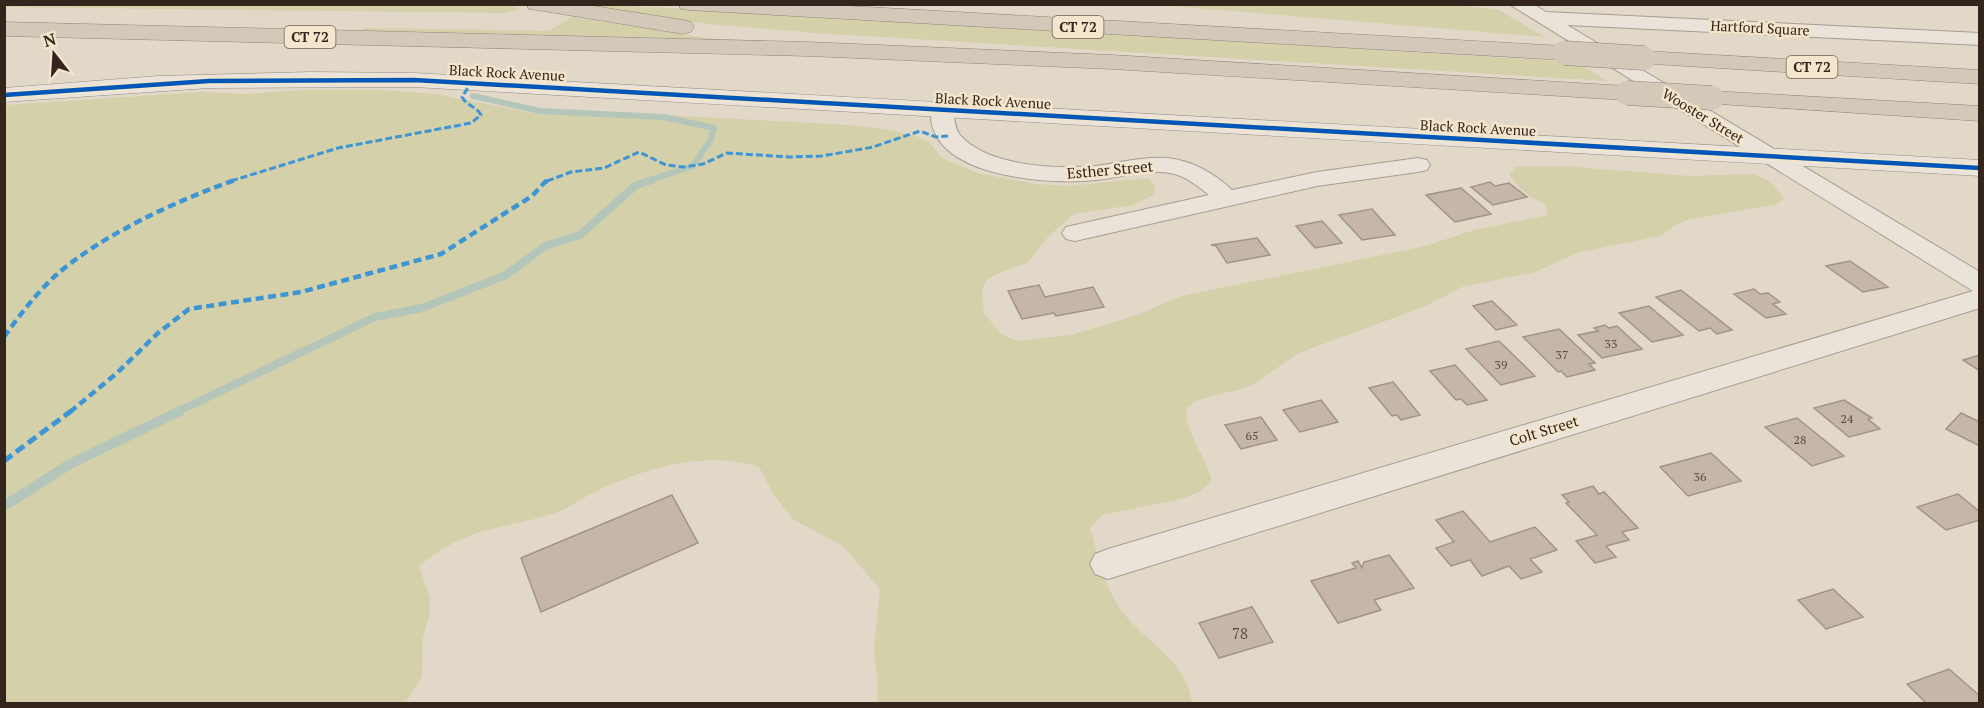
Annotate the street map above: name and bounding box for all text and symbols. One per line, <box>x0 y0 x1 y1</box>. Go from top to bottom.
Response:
street label: Hartford Square <box>1710 15 1810 40</box>
road number: CT 72 <box>1052 16 1104 38</box>
north arrow <box>24 24 84 84</box>
road number: CT 72 <box>284 26 336 48</box>
text: N <box>41 27 59 52</box>
road number: CT 72 <box>1786 56 1838 78</box>
street label: Black Rock Avenue <box>449 60 566 85</box>
street label: Wooster Street <box>1659 84 1748 148</box>
street label: Black Rock Avenue <box>935 88 1052 113</box>
street label: Black Rock Avenue <box>1420 115 1537 140</box>
street label: Esther Street <box>1066 155 1154 183</box>
house number: 33 <box>1605 336 1617 351</box>
house number: 37 <box>1556 347 1568 362</box>
house number: 39 <box>1495 357 1507 372</box>
street label: Colt Street <box>1507 410 1581 450</box>
house number: 24 <box>1841 411 1854 426</box>
house number: 65 <box>1246 428 1258 443</box>
house number: 28 <box>1794 432 1806 447</box>
house number: 36 <box>1694 469 1707 484</box>
house number: 78 <box>1232 623 1248 643</box>

